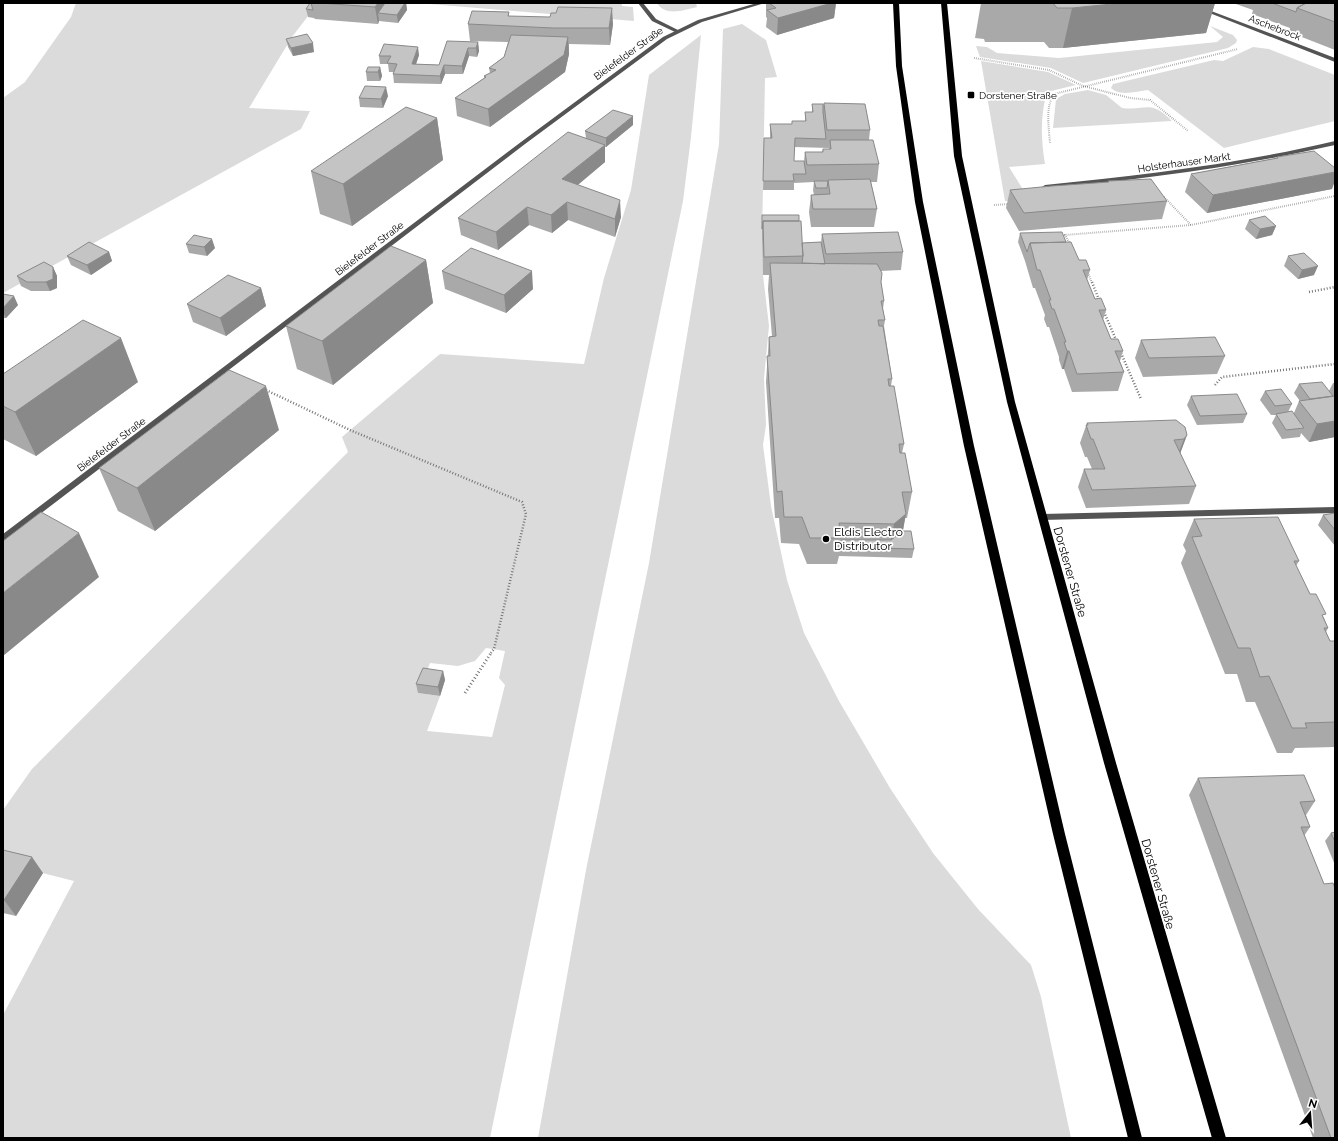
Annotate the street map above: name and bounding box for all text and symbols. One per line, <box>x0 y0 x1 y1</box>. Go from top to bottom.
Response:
street label: Aschebrock <box>1247 12 1303 43</box>
street label: Bielefelder Straße <box>592 25 665 82</box>
marker: Dorstener Straße <box>966 90 976 100</box>
place label: Dorstener Straße <box>979 90 1057 101</box>
street label: Holsterhauser Markt <box>1137 150 1232 174</box>
street label: Bielefelder Straße <box>333 219 406 278</box>
street label: Bielefelder Straße <box>75 415 148 474</box>
place label: Eldis Electro Distributor <box>834 525 903 553</box>
street label: Dorstener Straße <box>1050 525 1090 619</box>
marker: Eldis Electro Distributor <box>821 534 831 544</box>
street label: Dorstener Straße <box>1138 837 1178 931</box>
north arrow <box>1290 1093 1330 1133</box>
text: N <box>1307 1096 1319 1111</box>

